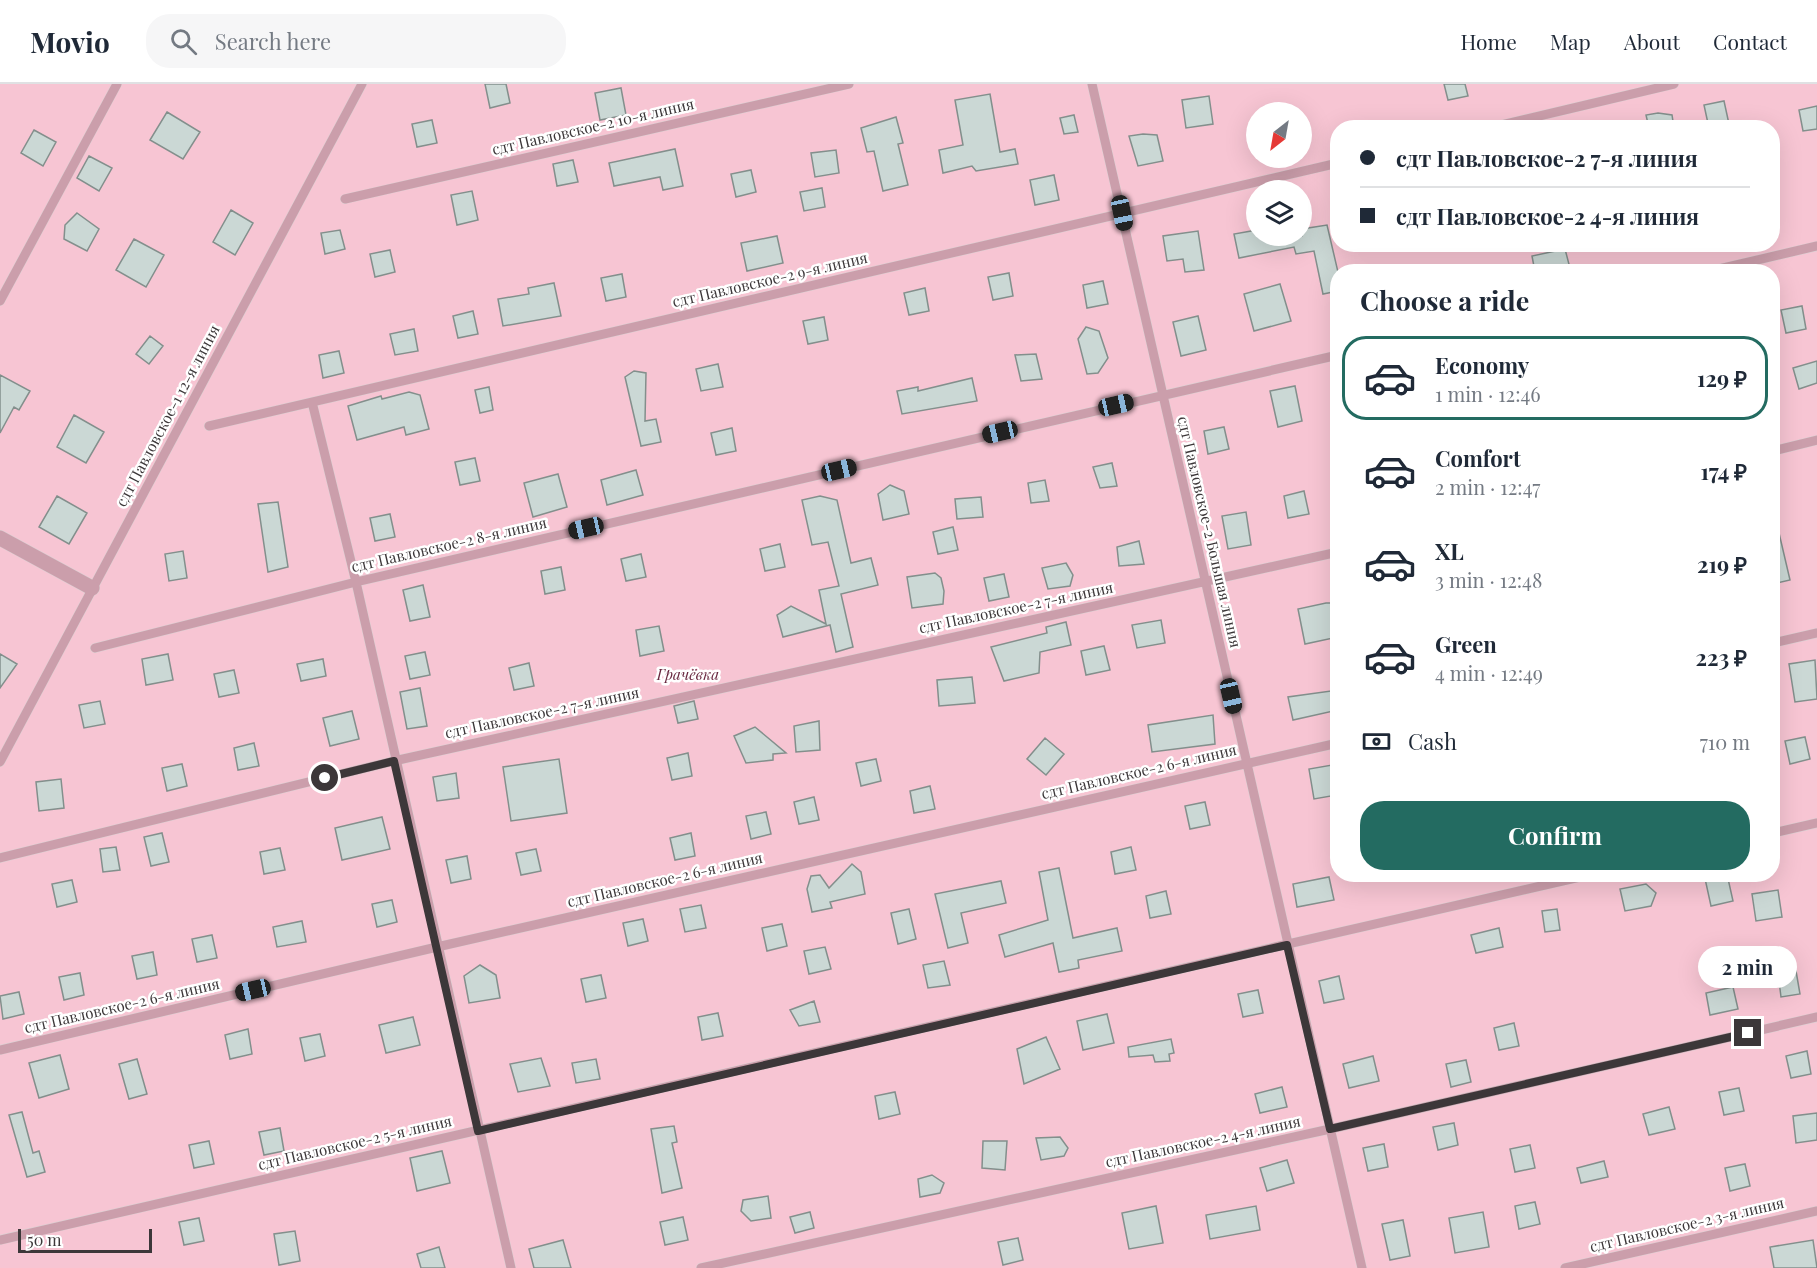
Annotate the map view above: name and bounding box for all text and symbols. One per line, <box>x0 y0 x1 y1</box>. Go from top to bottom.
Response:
search box <box>146 14 566 68</box>
text: Movio <box>30 23 110 60</box>
icon: search <box>167 25 200 58</box>
text: Search here <box>215 26 331 56</box>
text: Home <box>1461 27 1517 55</box>
text: Map <box>1550 27 1591 55</box>
text: About <box>1624 27 1680 55</box>
text: Contact <box>1713 27 1787 55</box>
street label: сдт Павловское-2 10-я линия <box>490 93 696 159</box>
north arrow <box>1246 102 1312 168</box>
map controls <box>1246 102 1312 246</box>
text: сдт Павловское-2 7-я линия <box>1396 143 1698 173</box>
button: layers <box>1246 180 1312 246</box>
car <box>1109 194 1135 232</box>
text: сдт Павловское-2 4-я линия <box>1396 201 1699 231</box>
street label: сдт Павловское-2 9-я линия <box>670 247 869 311</box>
text: Choose a ride <box>1360 282 1529 318</box>
street label: сдт Павловское-1 12-я линия <box>111 321 224 510</box>
text: Economy <box>1435 350 1529 380</box>
icon: car <box>1363 351 1417 405</box>
text: 129 ₽ <box>1697 363 1747 393</box>
text: 1 min · 12:46 <box>1435 380 1541 407</box>
car <box>1096 392 1136 418</box>
street label: сдт Павловское-2 Большая линия <box>1174 414 1246 650</box>
car <box>980 419 1020 445</box>
text: Comfort <box>1435 443 1521 473</box>
icon: car <box>1363 444 1417 498</box>
text: 174 ₽ <box>1700 456 1747 486</box>
car <box>819 457 859 483</box>
text: 2 min · 12:47 <box>1435 473 1540 500</box>
street label: сдт Павловское-2 8-я линия <box>349 512 548 576</box>
car <box>566 515 606 541</box>
text: XL <box>1435 536 1464 566</box>
icon: car <box>1363 537 1417 591</box>
text: 219 ₽ <box>1697 549 1747 579</box>
text: 3 min · 12:48 <box>1435 566 1542 593</box>
street label: сдт Павловское-2 7-я линия <box>917 577 1115 637</box>
text: Green <box>1435 629 1497 659</box>
icon: car <box>1363 630 1417 684</box>
text: 223 ₽ <box>1695 642 1747 672</box>
text: 4 min · 12:49 <box>1435 659 1543 686</box>
park label: Грачёвка <box>656 664 719 684</box>
car <box>1218 676 1244 716</box>
street label: сдт Павловское-2 7-я линия <box>443 682 641 742</box>
icon: cash <box>1360 725 1393 758</box>
text: Cash <box>1408 726 1457 756</box>
text: 710 m <box>1700 728 1750 755</box>
street label: сдт Павловское-2 6-я линия <box>1039 739 1238 803</box>
route start <box>311 764 338 791</box>
button: Confirm <box>1360 801 1750 870</box>
street label: сдт Павловское-2 6-я линия <box>565 847 764 911</box>
callout: 2 min <box>1698 946 1798 988</box>
text: 2 min <box>1722 953 1773 980</box>
street label: сдт Павловское-2 6-я линия <box>22 973 221 1037</box>
car <box>233 977 273 1003</box>
route end <box>1734 1019 1761 1046</box>
street label: сдт Павловское-2 5-я линия <box>256 1110 454 1174</box>
street label: сдт Павловское-2 4-я линия <box>1103 1111 1302 1172</box>
street label: сдт Павловское-2 3-я линия <box>1588 1192 1786 1256</box>
scale bar <box>18 1226 152 1254</box>
text: 50 m <box>27 1229 61 1250</box>

